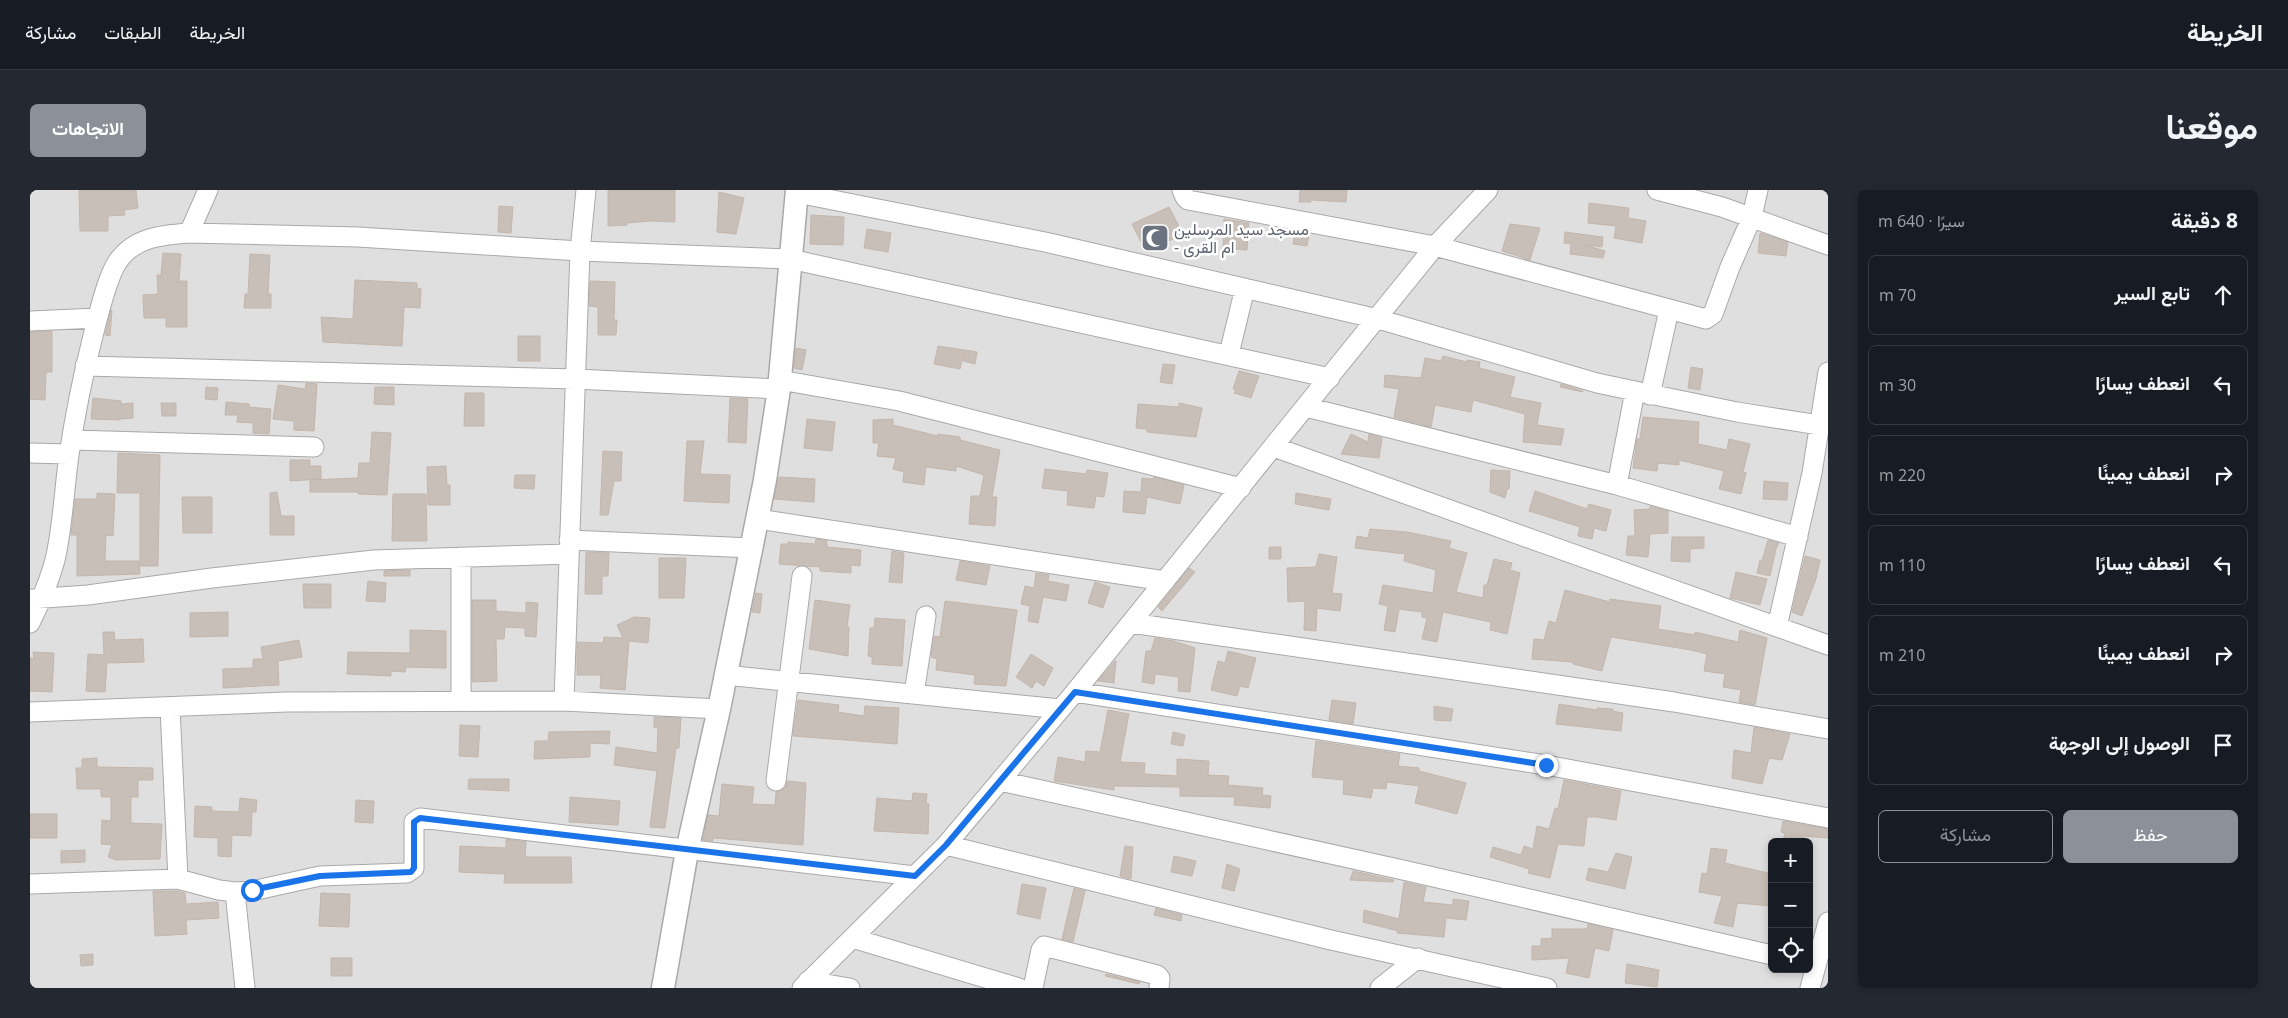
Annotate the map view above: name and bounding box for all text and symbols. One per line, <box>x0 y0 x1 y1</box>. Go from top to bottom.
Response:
text: الخريطة <box>2187 15 2263 48</box>
text: مشاركة <box>25 20 76 44</box>
text: الطبقات <box>104 20 161 44</box>
text: الخريطة <box>189 20 245 44</box>
text: موقعنا <box>2165 102 2258 149</box>
button: الاتجاهات <box>30 104 146 157</box>
text: 8 دقيقة <box>2171 206 2238 234</box>
text: سيرًا · 640 m <box>1878 210 1965 232</box>
place label: مسجد سيد المرسلين - ام القرى <box>1174 218 1309 258</box>
mosque icon: مسجد سيد المرسلين - ام القرى <box>1140 223 1170 253</box>
text: تابع السير <box>2114 280 2190 306</box>
icon: ahead <box>2209 281 2237 309</box>
text: 70 m <box>1879 284 1916 306</box>
text: انعطف يسارًا <box>2095 370 2190 396</box>
icon: left <box>2209 371 2237 399</box>
text: 30 m <box>1879 374 1916 396</box>
text: انعطف يمينًا <box>2097 460 2190 486</box>
icon: right <box>2209 461 2237 489</box>
text: 220 m <box>1879 464 1925 486</box>
text: انعطف يسارًا <box>2095 550 2190 576</box>
icon: left <box>2209 551 2237 579</box>
text: 110 m <box>1879 554 1925 576</box>
text: انعطف يمينًا <box>2097 640 2190 666</box>
icon: right <box>2209 641 2237 669</box>
text: 210 m <box>1879 644 1925 666</box>
text: الوصول إلى الوجهة <box>2049 730 2190 756</box>
icon: arrive <box>2209 731 2237 759</box>
route end <box>1535 754 1558 777</box>
button: مشاركة <box>1878 810 2053 863</box>
button: حفظ <box>2063 810 2238 863</box>
map controls <box>1768 838 1813 973</box>
button: + <box>1768 838 1813 883</box>
route start <box>241 879 264 902</box>
button: − <box>1768 883 1813 928</box>
button: locate <box>1768 928 1813 973</box>

